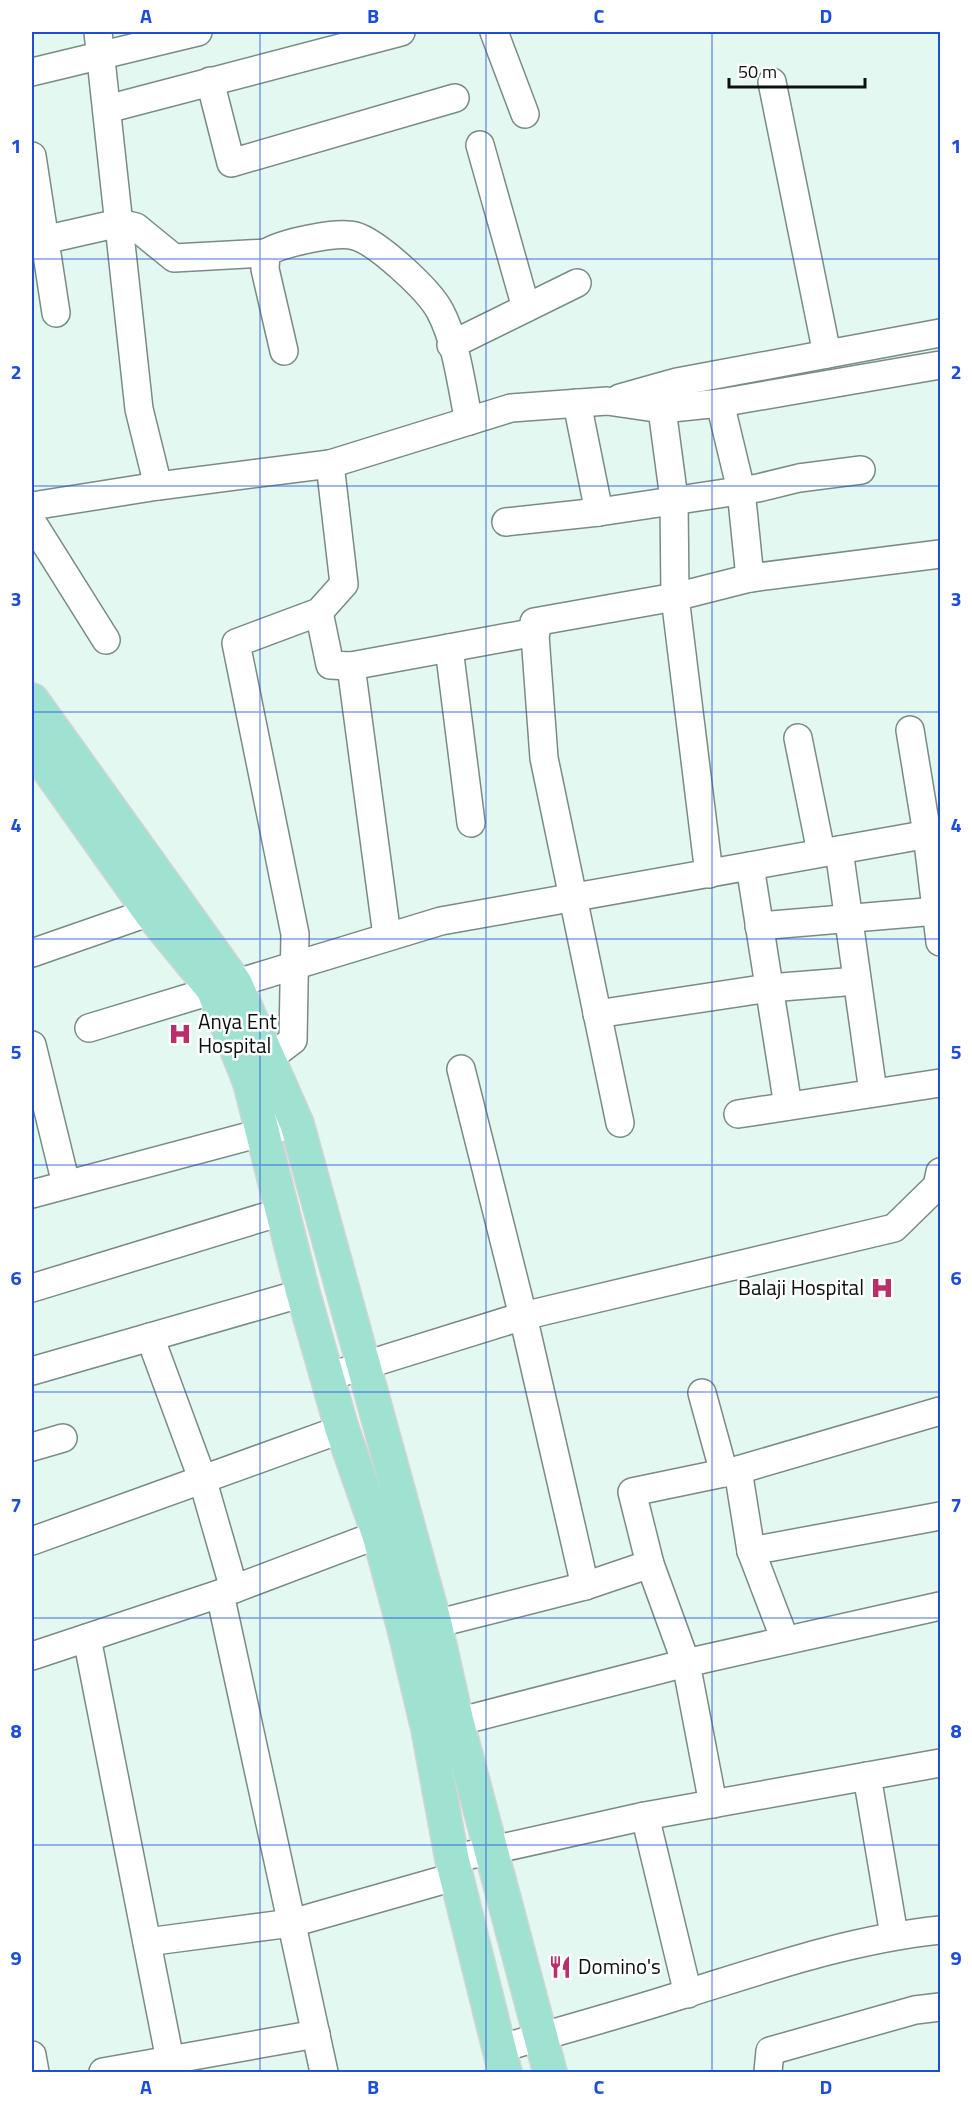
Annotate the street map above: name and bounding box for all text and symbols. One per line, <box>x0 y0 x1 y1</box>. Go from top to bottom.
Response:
text: A <box>140 0 152 31</box>
text: B <box>367 0 379 31</box>
text: C <box>594 0 605 31</box>
text: D <box>820 0 832 31</box>
scale bar <box>729 51 866 89</box>
text: 50 m <box>738 58 777 85</box>
text: 1 <box>10 130 22 161</box>
text: 1 <box>950 130 962 161</box>
text: 2 <box>10 356 22 387</box>
text: 2 <box>950 356 962 387</box>
text: 3 <box>10 583 22 614</box>
text: 3 <box>950 583 962 614</box>
text: 4 <box>10 809 22 840</box>
text: 4 <box>950 809 962 840</box>
place label: Anya Ent Hospital <box>198 1005 278 1061</box>
hospital icon: Anya Ent Hospital <box>167 1021 193 1047</box>
text: 5 <box>10 1036 22 1067</box>
text: 5 <box>950 1036 962 1067</box>
text: 6 <box>10 1262 22 1293</box>
text: 6 <box>950 1262 962 1293</box>
place label: Balaji Hospital <box>738 1271 864 1303</box>
hospital icon: Balaji Hospital <box>869 1275 895 1301</box>
text: 7 <box>10 1489 22 1520</box>
text: 7 <box>950 1489 962 1520</box>
text: 8 <box>10 1715 22 1746</box>
text: 8 <box>950 1715 962 1746</box>
text: 9 <box>10 1942 22 1973</box>
text: 9 <box>950 1942 962 1973</box>
place label: Domino's <box>578 1950 661 1982</box>
restaurant icon: Domino's <box>547 1954 573 1980</box>
text: A <box>140 2071 152 2102</box>
text: B <box>367 2071 379 2102</box>
text: C <box>594 2071 605 2102</box>
text: D <box>820 2071 832 2102</box>

